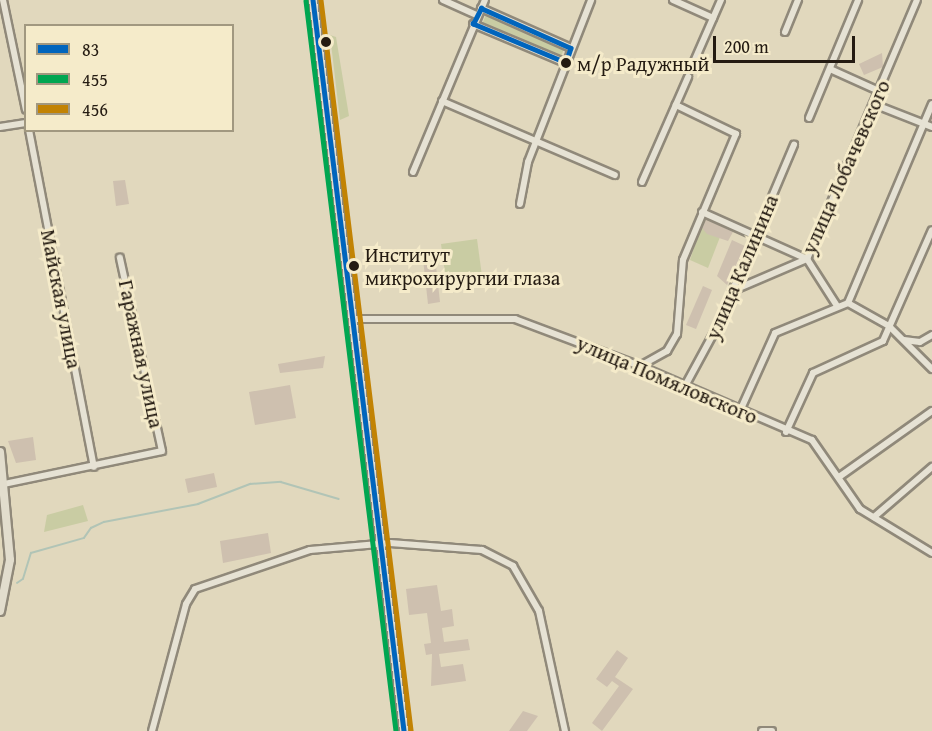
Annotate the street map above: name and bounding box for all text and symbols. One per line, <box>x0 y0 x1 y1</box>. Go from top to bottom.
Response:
legend <box>24 24 234 132</box>
scale bar <box>716 24 858 62</box>
text: 200 m <box>724 33 769 60</box>
text: 83 <box>82 36 99 63</box>
unlabelled marker <box>320 36 332 48</box>
place label: м/р Радужный <box>577 51 709 75</box>
marker: м/р Радужный <box>560 57 572 69</box>
text: 455 <box>82 66 108 93</box>
street label: улица Лобачевского <box>796 76 896 258</box>
text: 456 <box>82 96 108 123</box>
street label: улица Калинина <box>700 191 784 343</box>
street label: Майская улица <box>35 227 87 371</box>
place label: Институт микрохирургии глаза <box>365 243 560 290</box>
marker: Институт микрохирургии глаза <box>348 260 360 272</box>
street label: Гаражная улица <box>113 278 169 430</box>
street label: улица Помяловского <box>573 330 761 430</box>

